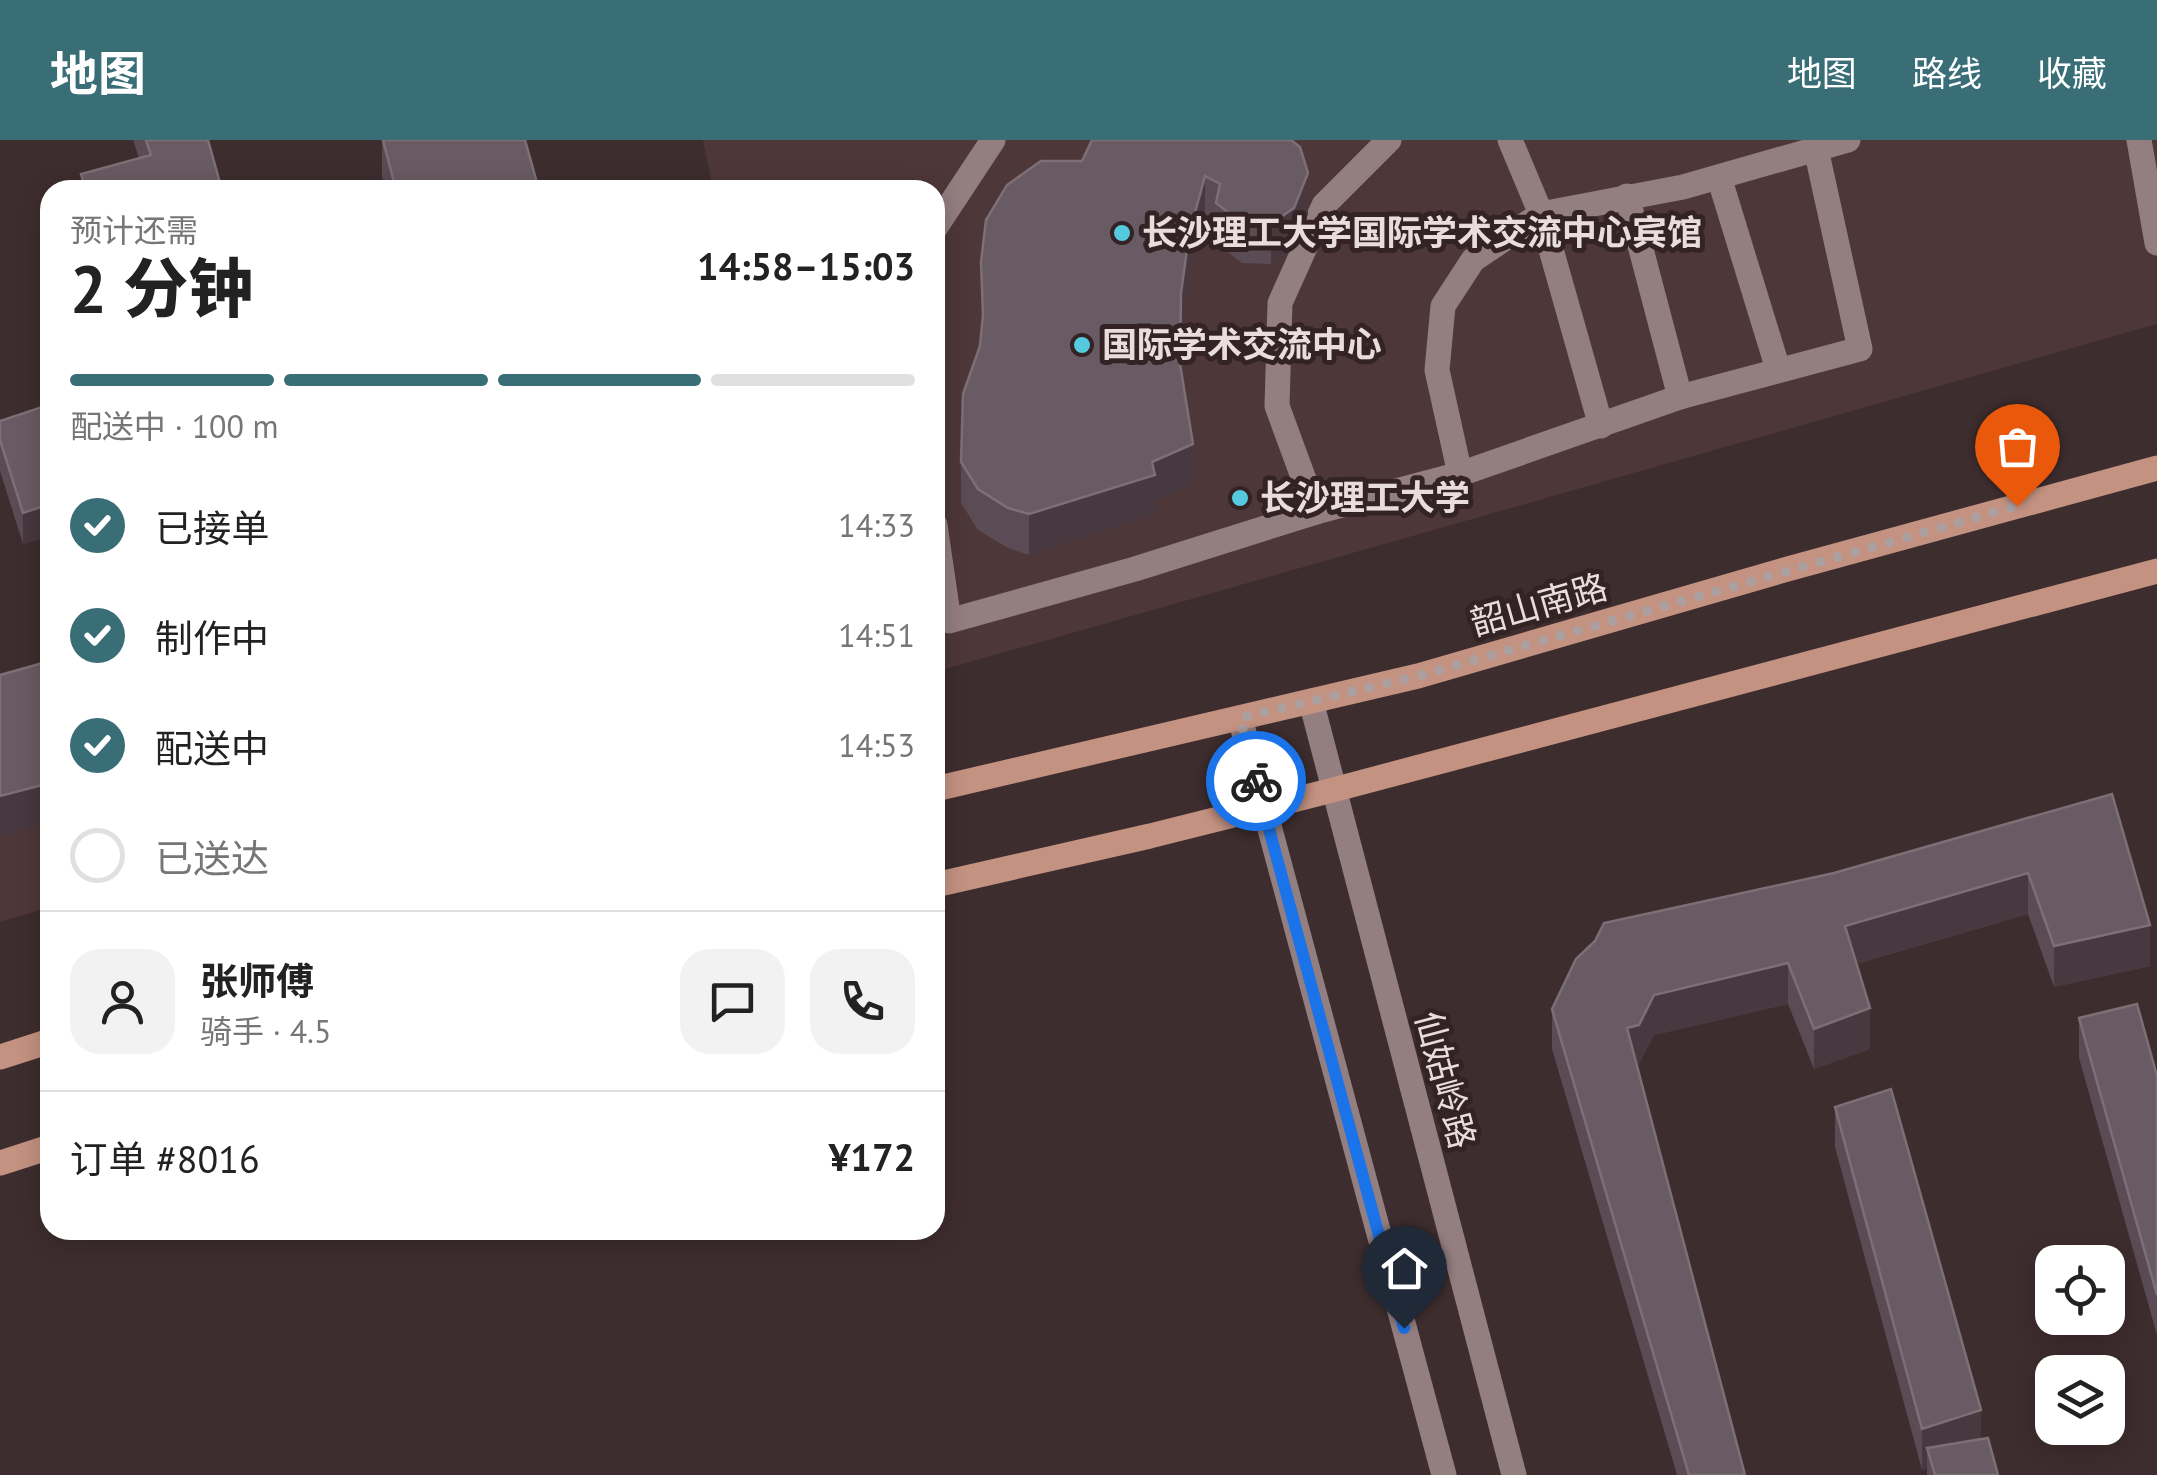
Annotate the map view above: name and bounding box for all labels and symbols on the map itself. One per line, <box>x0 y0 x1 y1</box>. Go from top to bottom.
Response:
place label: 长沙理工大学国际学术交流中心宾馆 <box>1142 209 1702 255</box>
marker: 长沙理工大学国际学术交流中心宾馆 <box>1111 222 1133 244</box>
place label: 国际学术交流中心 <box>1102 321 1382 367</box>
marker: 国际学术交流中心 <box>1071 334 1093 356</box>
pin <box>1975 404 2060 507</box>
place label: 长沙理工大学 <box>1260 474 1470 520</box>
marker: 长沙理工大学 <box>1229 487 1251 509</box>
street label: 韶山南路 <box>1465 563 1612 645</box>
courier <box>1206 731 1306 831</box>
street label: 仙姑岭路 <box>1406 1006 1486 1153</box>
pin <box>1362 1226 1447 1329</box>

